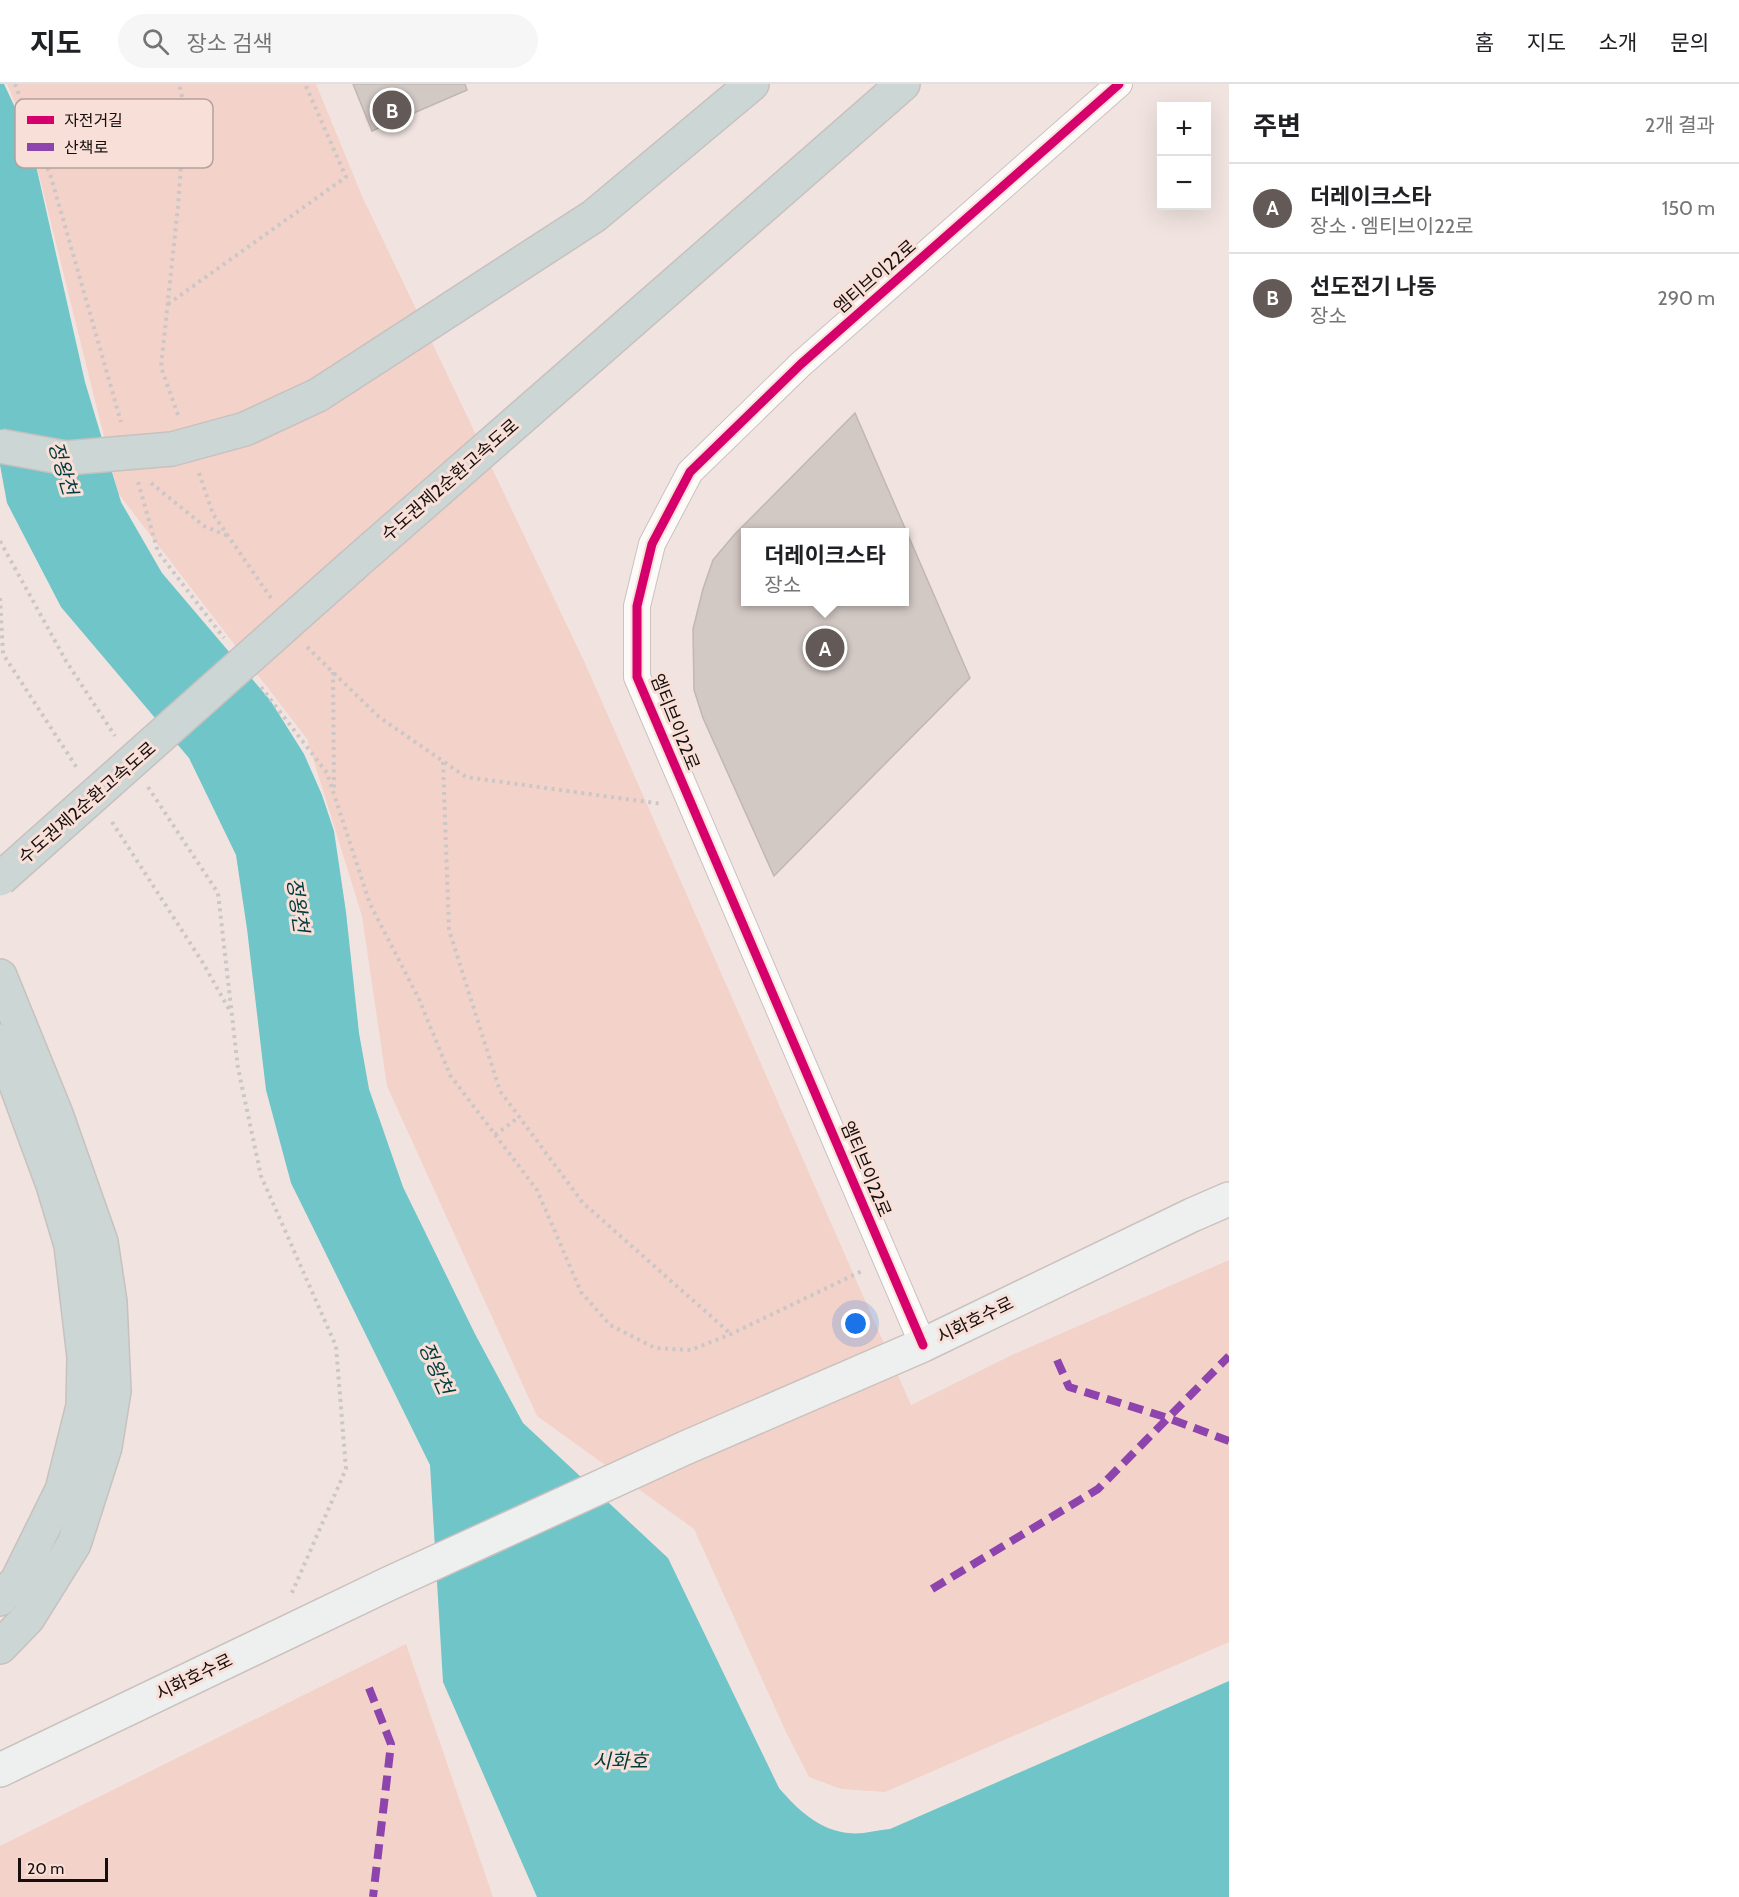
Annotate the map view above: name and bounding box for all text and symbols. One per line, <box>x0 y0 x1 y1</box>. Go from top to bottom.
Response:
search box <box>118 14 538 68</box>
icon: search <box>139 25 172 58</box>
text: 지도 <box>30 26 82 60</box>
text: 장소 검색 <box>187 30 272 57</box>
text: 홈 <box>1475 30 1494 55</box>
text: 지도 <box>1527 30 1566 55</box>
text: 소개 <box>1599 30 1637 55</box>
text: 문의 <box>1670 30 1709 55</box>
pin: B <box>372 87 412 132</box>
legend <box>15 99 213 168</box>
map controls <box>1157 102 1211 210</box>
button: + <box>1157 102 1211 156</box>
text: 주변 <box>1253 110 1301 142</box>
text: 자전거길 <box>64 111 123 130</box>
text: 2개 결과 <box>1645 113 1715 137</box>
text: 산책로 <box>64 138 108 157</box>
button: − <box>1157 156 1211 210</box>
text: 더레이크스타 <box>1310 183 1431 210</box>
text: A <box>1266 196 1279 220</box>
text: 150 m <box>1662 196 1715 220</box>
text: 장소 · 엠티브이22로 <box>1310 214 1474 238</box>
street label: 엠티브이22로 <box>829 235 921 319</box>
text: 선도전기 나동 <box>1310 273 1436 300</box>
text: B <box>1266 286 1279 310</box>
text: 290 m <box>1657 286 1715 310</box>
text: 장소 <box>1310 304 1347 328</box>
street label: 수도권제2순환고속도로 <box>377 414 523 546</box>
water label: 정왕천 <box>43 438 83 500</box>
popup <box>741 528 909 606</box>
text: 더레이크스타 <box>764 542 886 569</box>
text: 장소 <box>764 573 801 597</box>
pin: A <box>806 626 844 670</box>
street label: 엠티브이22로 <box>646 671 704 773</box>
street label: 수도권제2순환고속도로 <box>14 737 160 869</box>
water label: 정왕천 <box>282 876 314 937</box>
street label: 엠티브이22로 <box>836 1118 896 1220</box>
street label: 시화호수로 <box>933 1292 1017 1348</box>
your location <box>841 1309 870 1338</box>
water label: 정왕천 <box>414 1338 459 1400</box>
street label: 시화호수로 <box>152 1649 236 1705</box>
water label: 시화호 <box>592 1749 649 1773</box>
scale bar <box>18 1855 108 1882</box>
text: 20 m <box>27 1859 64 1878</box>

